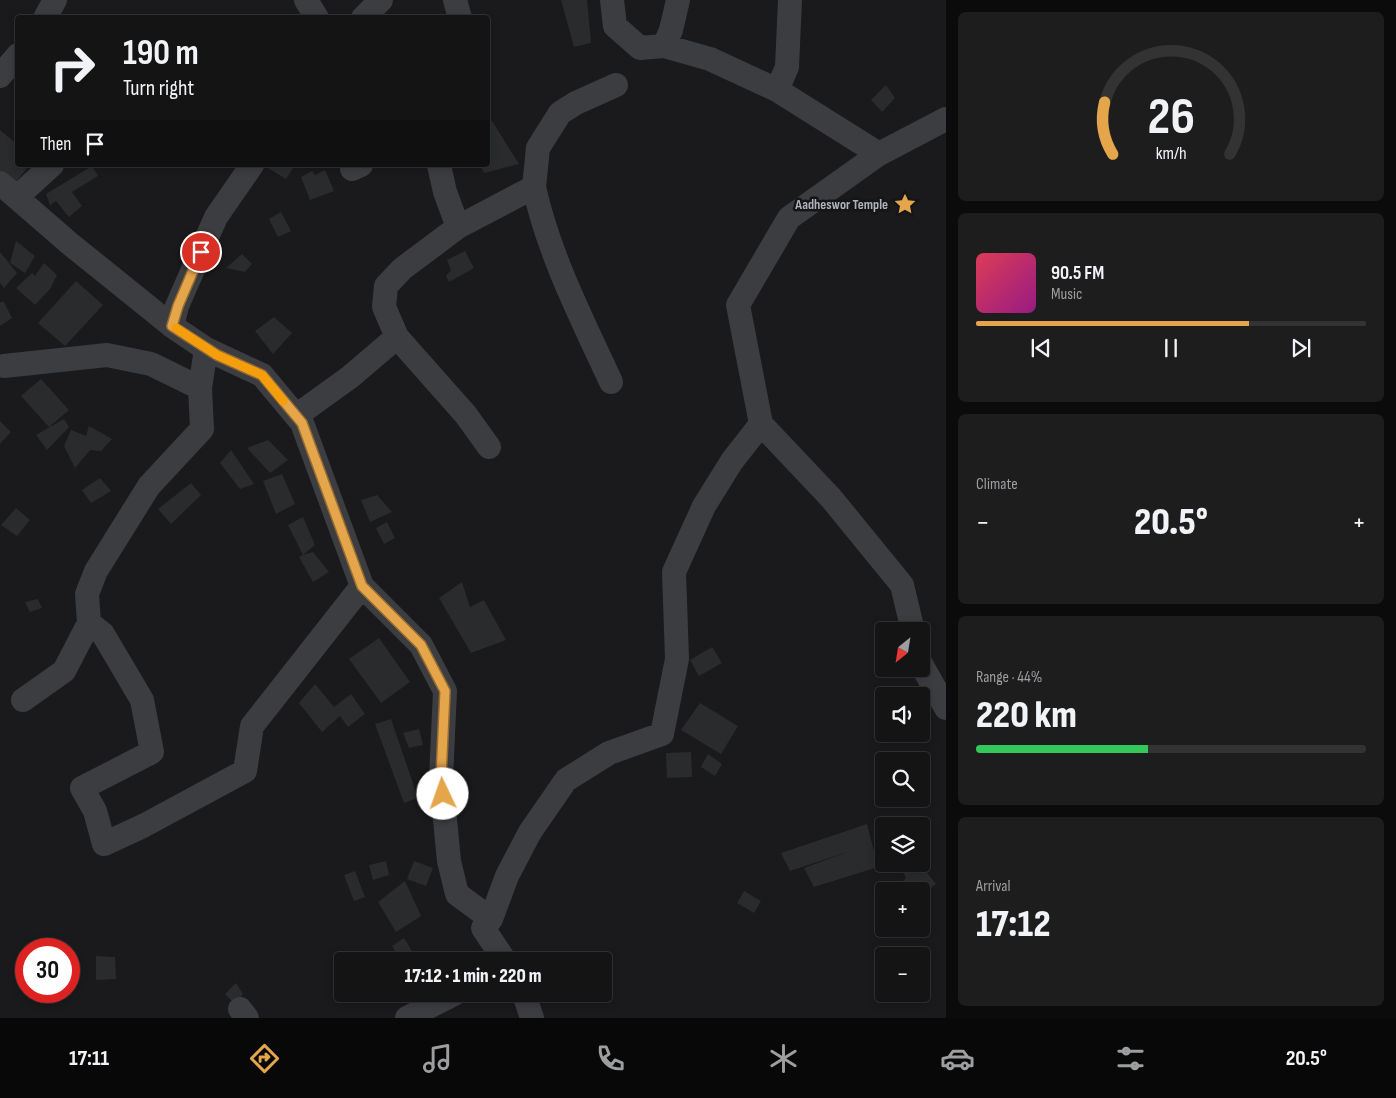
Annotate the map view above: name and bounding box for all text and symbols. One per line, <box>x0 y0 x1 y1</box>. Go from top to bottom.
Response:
text: 190 m <box>123 32 199 75</box>
icon: right <box>40 35 105 100</box>
text: Turn right <box>123 75 194 102</box>
text: 26 <box>1147 86 1195 149</box>
icon: arrive <box>81 130 109 158</box>
text: Then <box>40 133 71 156</box>
text: km/h <box>1156 143 1186 164</box>
place icon: Aadheswor Temple <box>892 191 918 217</box>
place label: Aadheswor Temple <box>794 196 888 213</box>
pin <box>180 231 222 273</box>
icon: arrive <box>187 238 215 266</box>
text: 90.5 FM <box>1051 262 1104 285</box>
text: Music <box>1051 285 1082 304</box>
icon: previous <box>1027 334 1055 362</box>
icon: pause <box>1157 334 1185 362</box>
icon: next <box>1287 334 1315 362</box>
text: Climate <box>976 475 1018 494</box>
text: 20.5° <box>1134 500 1208 545</box>
text: − <box>976 506 990 539</box>
text: + <box>1352 506 1366 539</box>
north arrow <box>875 622 930 678</box>
map controls <box>875 622 930 1002</box>
text: Range · 44% <box>976 668 1042 687</box>
button: sound <box>875 687 930 742</box>
text: 220 km <box>976 693 1077 738</box>
button: search <box>875 752 930 807</box>
position arrow <box>416 767 468 819</box>
button: layers <box>875 817 930 872</box>
text: Arrival <box>976 877 1010 896</box>
button: + <box>875 882 930 937</box>
text: 17:12 <box>976 902 1050 947</box>
speed limit sign: 30 <box>15 938 80 1003</box>
button: − <box>875 947 930 1002</box>
text: 17:12 · 1 min · 220 m <box>405 965 541 988</box>
icon: directions <box>247 1041 282 1076</box>
icon: music <box>420 1041 455 1076</box>
icon: phone <box>593 1041 628 1076</box>
icon: climate <box>766 1041 801 1076</box>
icon: car <box>940 1041 975 1076</box>
icon: filters <box>1113 1041 1148 1076</box>
text: 17:11 <box>69 1045 109 1072</box>
text: 20.5° <box>1286 1045 1327 1072</box>

